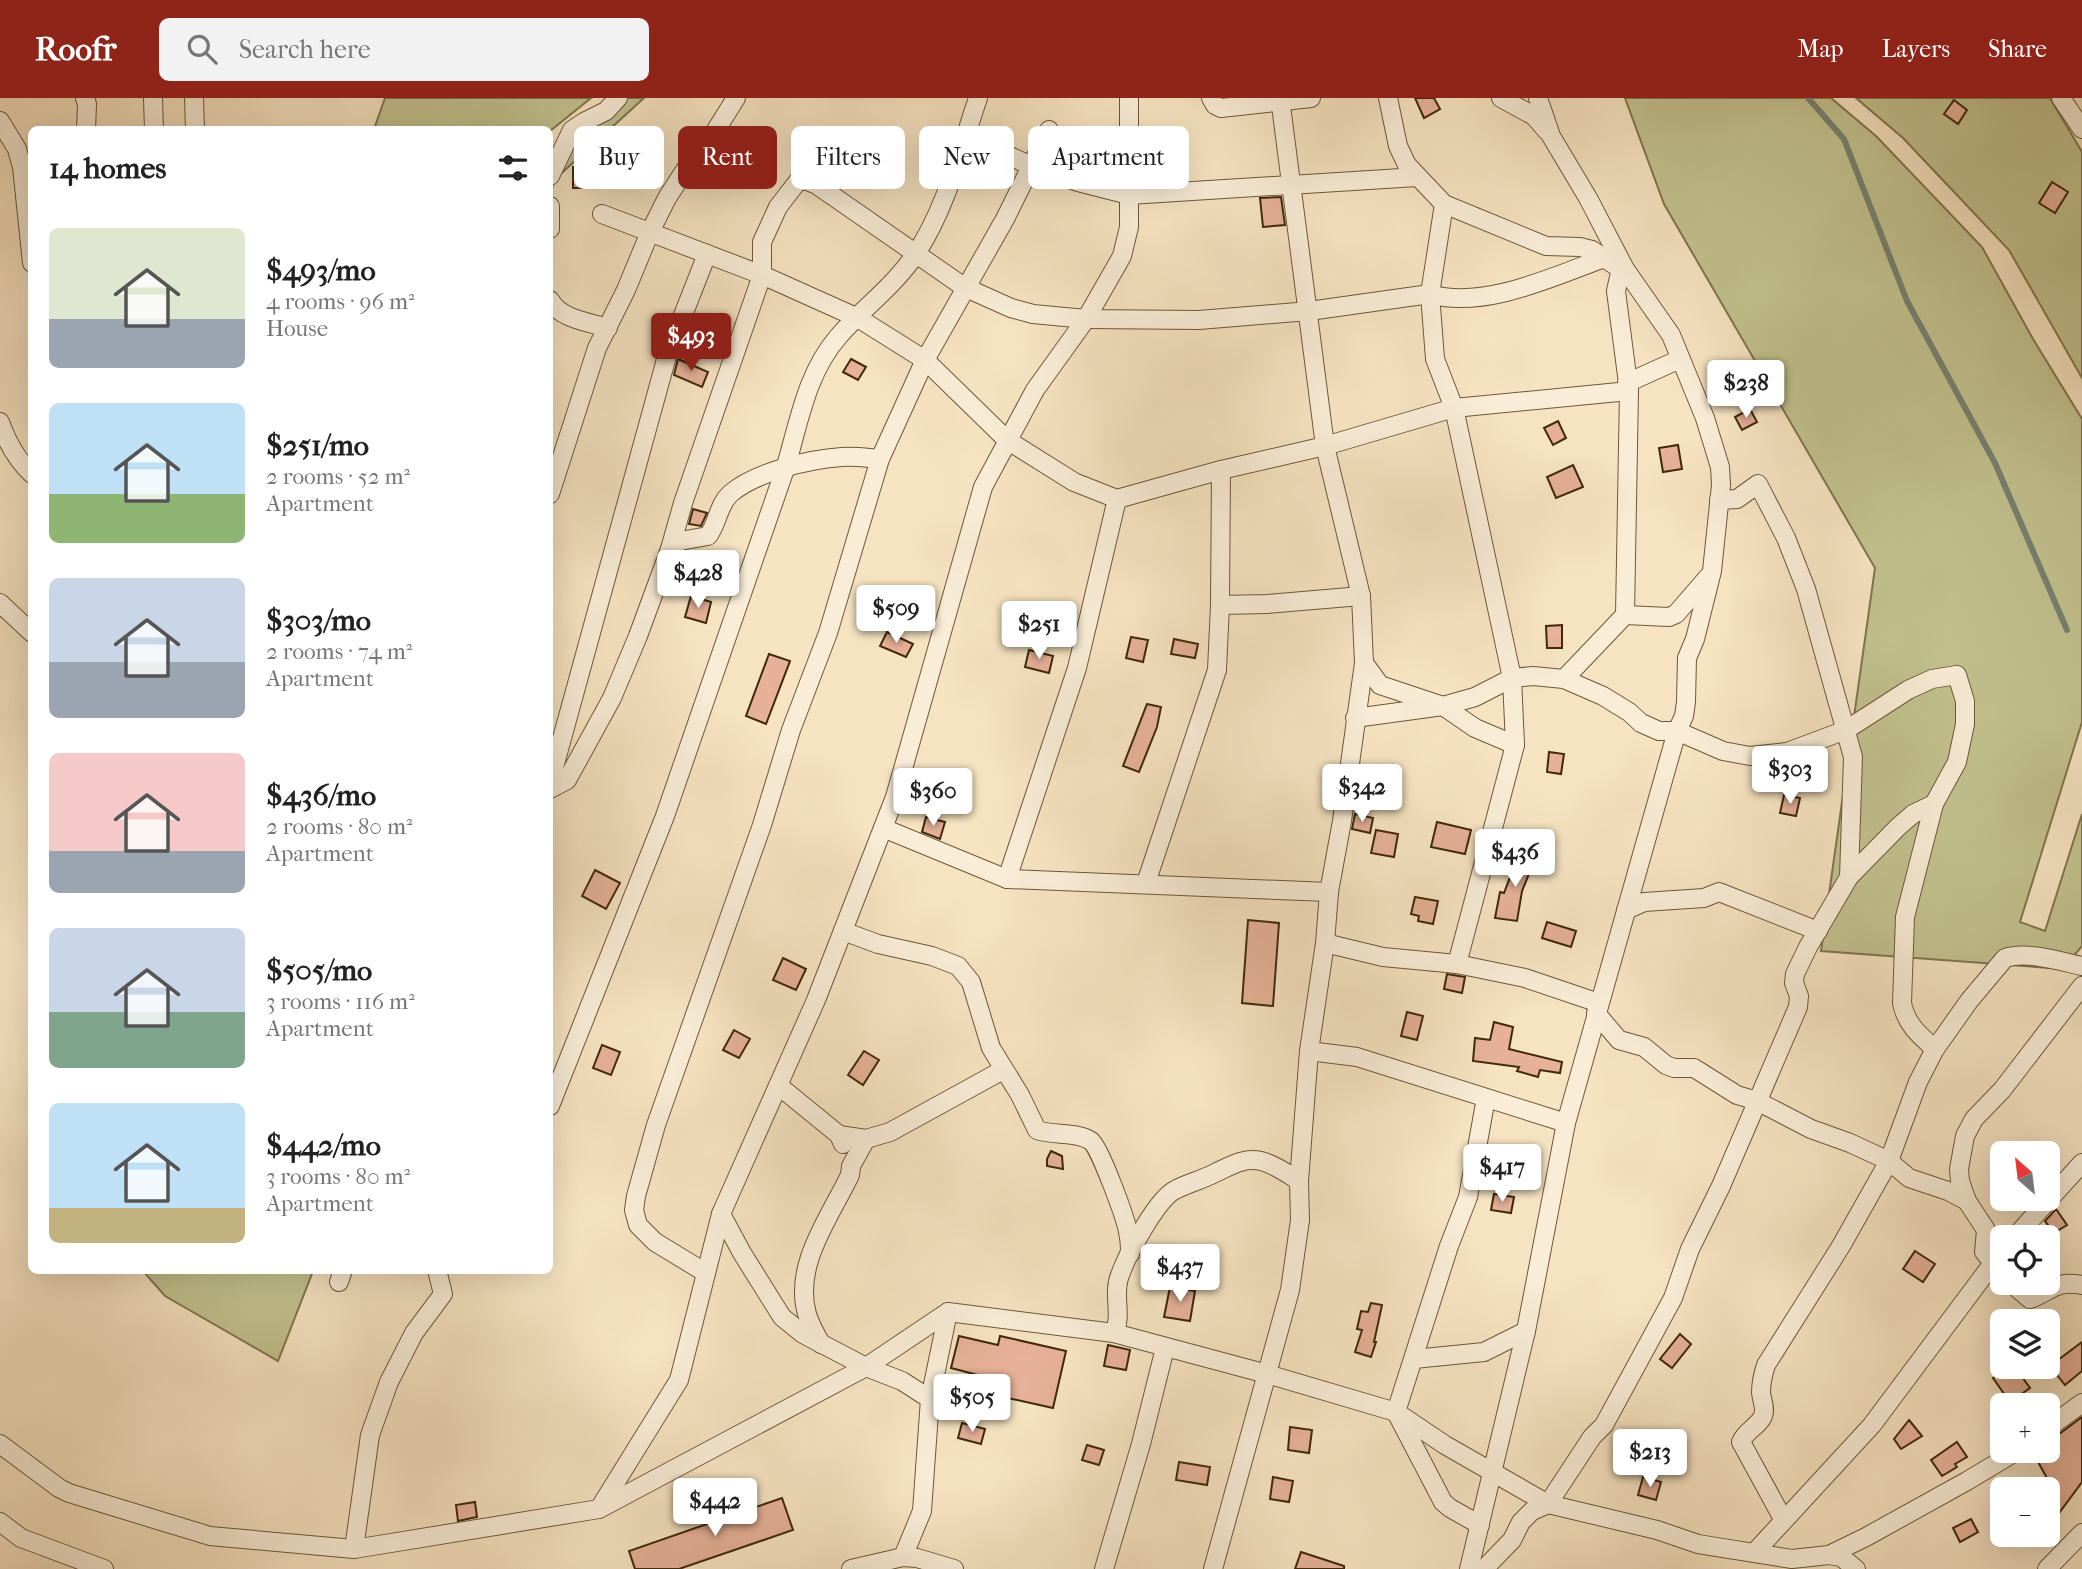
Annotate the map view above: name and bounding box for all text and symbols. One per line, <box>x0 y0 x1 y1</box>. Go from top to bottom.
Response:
search box <box>159 18 649 81</box>
text: Roofr <box>35 30 117 69</box>
icon: search <box>183 30 221 68</box>
text: Search here <box>239 34 371 65</box>
text: Map <box>1798 35 1844 63</box>
text: Layers <box>1882 35 1950 63</box>
text: Share <box>1988 35 2047 63</box>
chip: Buy <box>574 126 664 189</box>
chip: Rent <box>678 126 777 189</box>
chip: Filters <box>791 126 905 189</box>
chip: New <box>919 126 1014 189</box>
chip: Apartment <box>1028 126 1189 189</box>
icon: filters <box>494 149 532 187</box>
text: 14 homes <box>49 151 166 186</box>
text: $493/mo <box>266 253 376 288</box>
icon: home <box>105 256 189 340</box>
text: 4 rooms · 96 m² <box>266 288 415 315</box>
pin: $493 <box>650 314 732 373</box>
text: House <box>266 315 328 342</box>
text: $493 <box>667 322 715 349</box>
pin: $238 <box>1705 360 1787 420</box>
text: $238 <box>1723 369 1769 396</box>
text: $251/mo <box>266 428 369 463</box>
icon: home <box>105 431 189 515</box>
text: 2 rooms · 52 m² <box>266 463 410 490</box>
text: Apartment <box>266 490 374 517</box>
pin: $428 <box>657 550 739 610</box>
text: $428 <box>673 559 723 586</box>
pin: $509 <box>855 586 937 645</box>
text: $509 <box>872 594 920 621</box>
pin: $251 <box>998 602 1080 661</box>
text: $303/mo <box>266 603 371 638</box>
icon: home <box>105 606 189 690</box>
text: $251 <box>1018 610 1060 637</box>
text: 2 rooms · 74 m² <box>266 638 412 665</box>
text: Apartment <box>266 665 374 692</box>
pin: $303 <box>1749 746 1831 806</box>
text: $303 <box>1768 755 1812 782</box>
pin: $342 <box>1321 764 1403 824</box>
pin: $360 <box>892 768 974 828</box>
text: $342 <box>1338 773 1386 800</box>
text: $360 <box>909 777 957 804</box>
text: $436/mo <box>266 778 376 813</box>
icon: home <box>105 781 189 865</box>
text: 2 rooms · 80 m² <box>266 813 413 840</box>
pin: $436 <box>1474 830 1556 889</box>
text: $436 <box>1491 838 1539 865</box>
text: Apartment <box>266 840 374 867</box>
text: $505/mo <box>266 953 372 988</box>
icon: home <box>105 956 189 1040</box>
text: 3 rooms · 116 m² <box>266 988 415 1015</box>
text: Apartment <box>266 1015 374 1042</box>
text: $442/mo <box>266 1128 381 1163</box>
icon: home <box>105 1131 189 1215</box>
north arrow <box>1990 1141 2060 1211</box>
map controls <box>1990 1141 2060 1547</box>
pin: $417 <box>1461 1144 1543 1204</box>
text: $417 <box>1479 1153 1525 1180</box>
text: 3 rooms · 80 m² <box>266 1163 410 1190</box>
text: Apartment <box>266 1190 374 1217</box>
button: locate <box>1990 1225 2060 1295</box>
pin: $437 <box>1139 1244 1221 1304</box>
text: $437 <box>1157 1253 1203 1280</box>
button: layers <box>1990 1309 2060 1379</box>
pin: $505 <box>931 1374 1013 1434</box>
text: $505 <box>949 1383 995 1410</box>
button: + <box>1990 1393 2060 1463</box>
pin: $213 <box>1609 1430 1691 1489</box>
text: $213 <box>1629 1438 1671 1465</box>
button: − <box>1990 1477 2060 1547</box>
pin: $442 <box>674 1478 756 1538</box>
text: $442 <box>689 1487 741 1514</box>

